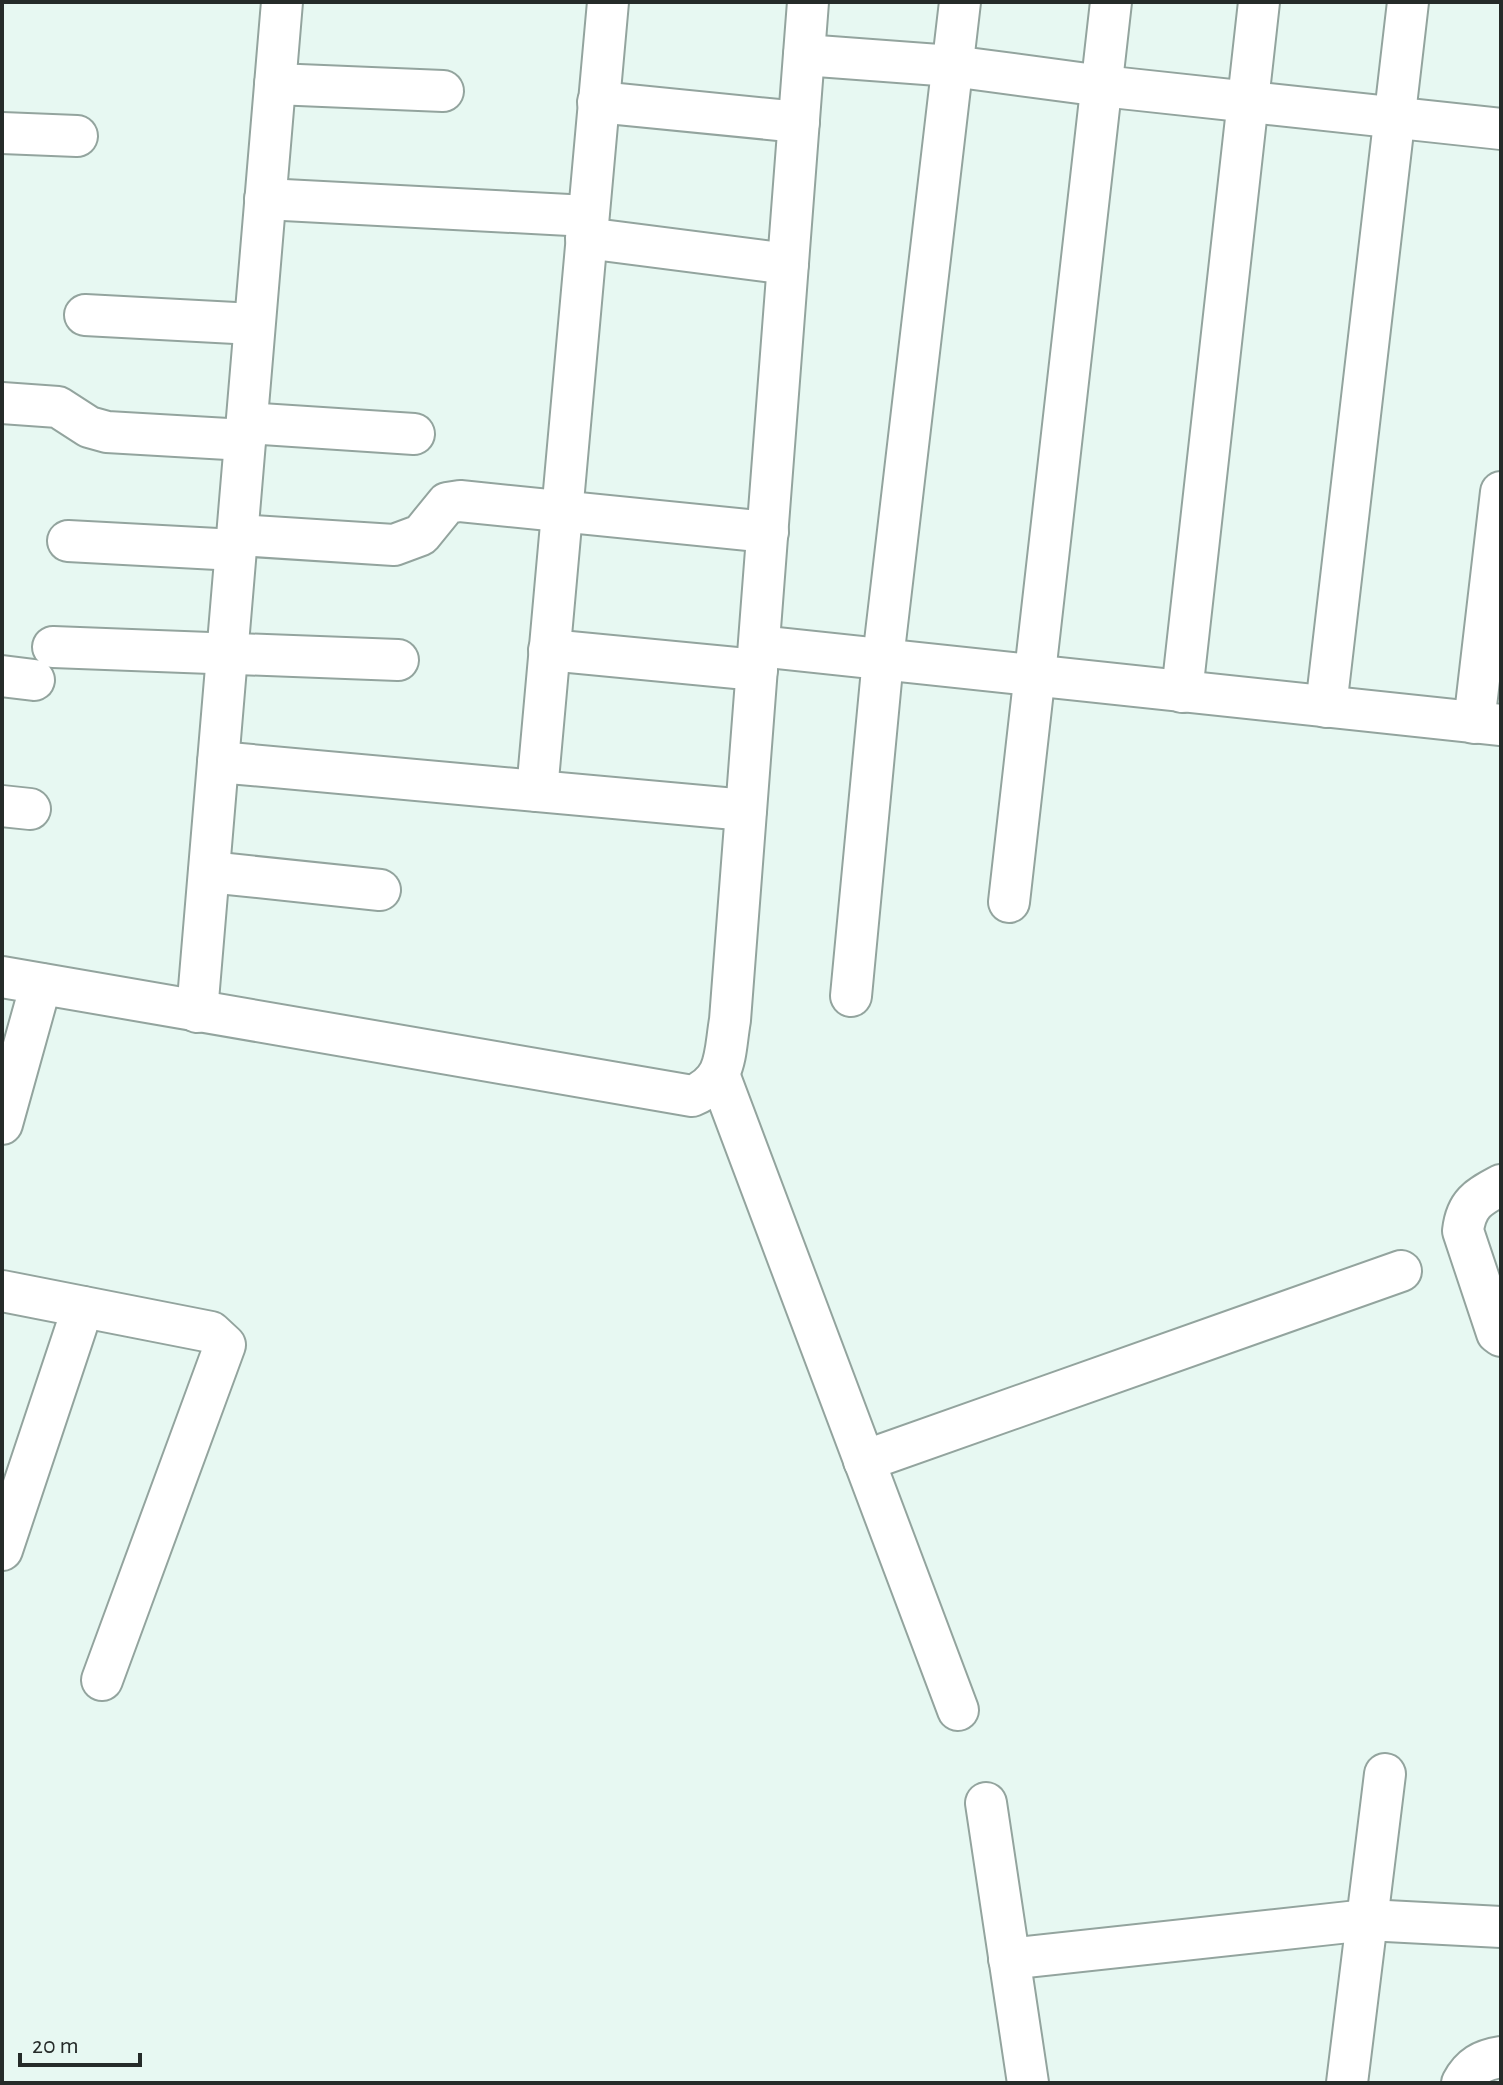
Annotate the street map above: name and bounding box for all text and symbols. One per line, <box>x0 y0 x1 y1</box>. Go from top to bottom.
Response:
scale bar <box>20 2017 140 2067</box>
text: 20 m <box>32 2034 79 2058</box>

